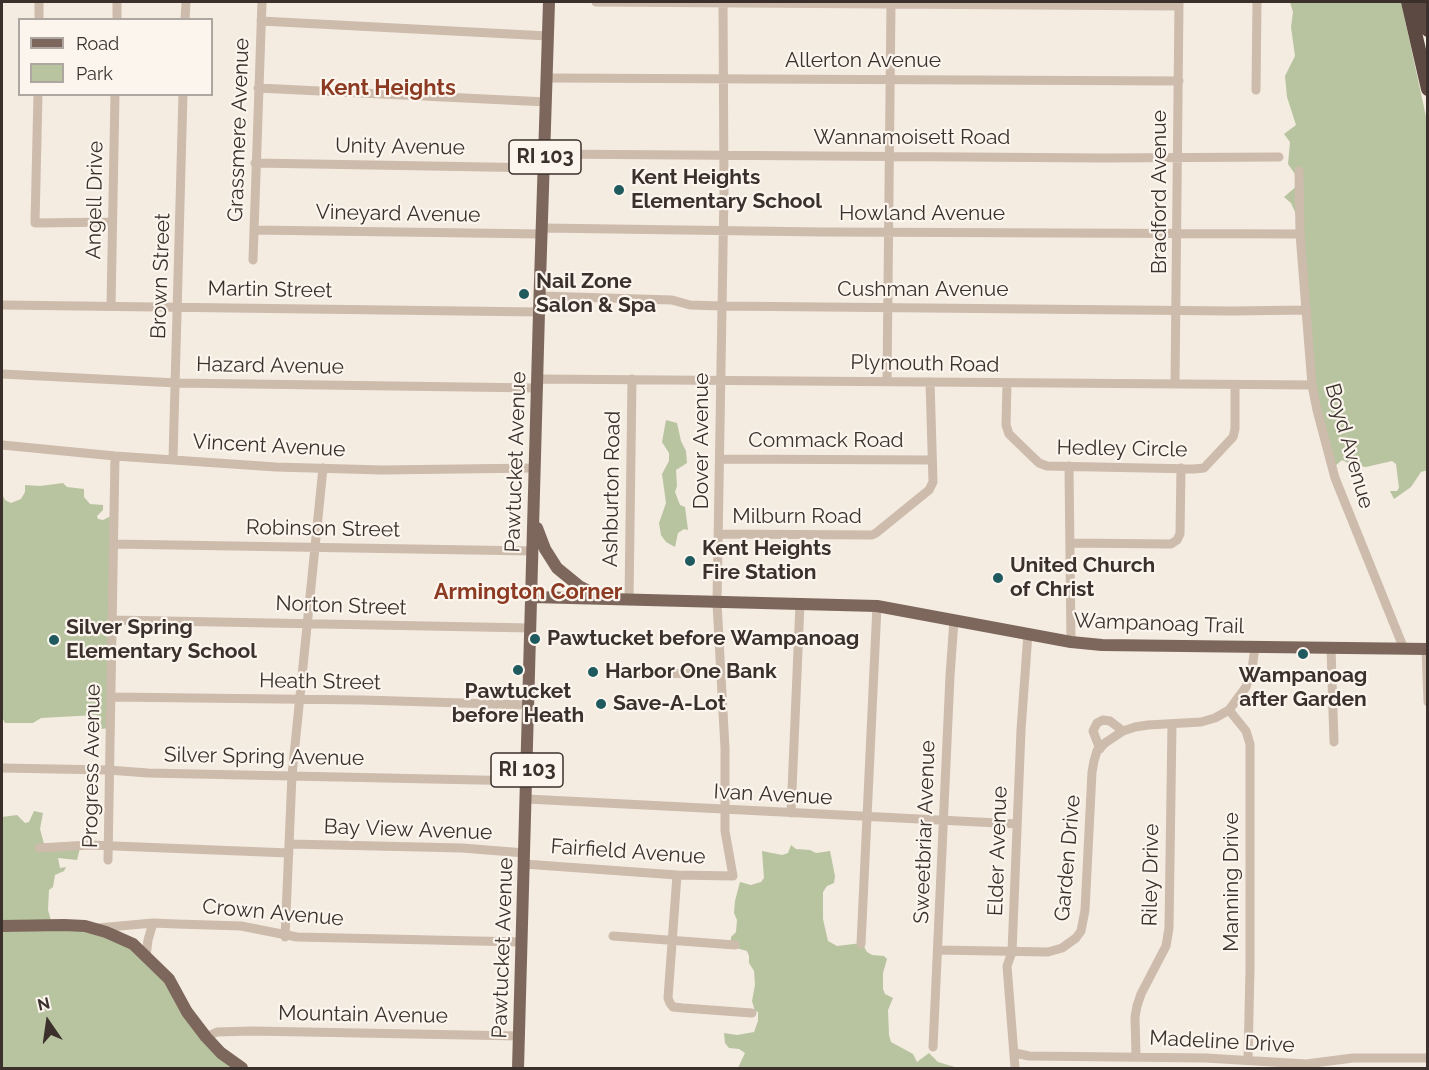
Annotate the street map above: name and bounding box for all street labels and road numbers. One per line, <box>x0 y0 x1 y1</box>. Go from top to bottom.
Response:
street label: Grassmere Avenue <box>223 38 255 222</box>
street label: Allerton Avenue <box>785 48 941 74</box>
street label: Bradford Avenue <box>1147 110 1173 274</box>
street label: Wannamoisett Road <box>814 125 1010 151</box>
street label: Unity Avenue <box>335 133 465 161</box>
street label: Angell Drive <box>81 140 109 260</box>
road number: RI 103 <box>509 140 581 174</box>
street label: Vineyard Avenue <box>315 200 481 228</box>
street label: Howland Avenue <box>839 201 1005 227</box>
street label: Brown Street <box>146 213 176 339</box>
street label: Martin Street <box>208 276 332 304</box>
street label: Cushman Avenue <box>837 277 1009 303</box>
street label: Plymouth Road <box>850 350 1000 378</box>
street label: Hazard Avenue <box>196 352 344 380</box>
street label: Pawtucket Avenue <box>500 371 532 553</box>
street label: Dover Avenue <box>689 373 715 509</box>
street label: Boyd Avenue <box>1319 380 1379 512</box>
street label: Ashburton Road <box>598 411 626 567</box>
street label: Commack Road <box>748 428 904 454</box>
street label: Vincent Avenue <box>192 429 346 463</box>
street label: Hedley Circle <box>1056 435 1188 463</box>
street label: Milburn Road <box>732 504 862 530</box>
street label: Robinson Street <box>246 515 400 543</box>
street label: Norton Street <box>275 591 407 621</box>
street label: Wampanoag Trail <box>1073 608 1245 640</box>
street label: Heath Street <box>259 668 381 696</box>
street label: Progress Avenue <box>78 684 106 848</box>
street label: Sweetbriar Avenue <box>909 740 941 924</box>
street label: Silver Spring Avenue <box>164 743 364 771</box>
road number: RI 103 <box>491 753 563 787</box>
street label: Ivan Avenue <box>713 779 833 811</box>
street label: Elder Avenue <box>983 785 1013 917</box>
street label: Garden Drive <box>1050 794 1086 922</box>
street label: Manning Drive <box>1219 812 1245 952</box>
street label: Bay View Avenue <box>323 814 493 846</box>
street label: Riley Drive <box>1138 823 1164 927</box>
street label: Fairfield Avenue <box>550 834 706 870</box>
street label: Pawtucket Avenue <box>487 857 519 1039</box>
street label: Crown Avenue <box>201 894 345 932</box>
street label: Mountain Avenue <box>278 1001 448 1029</box>
street label: Madeline Drive <box>1149 1026 1295 1058</box>

